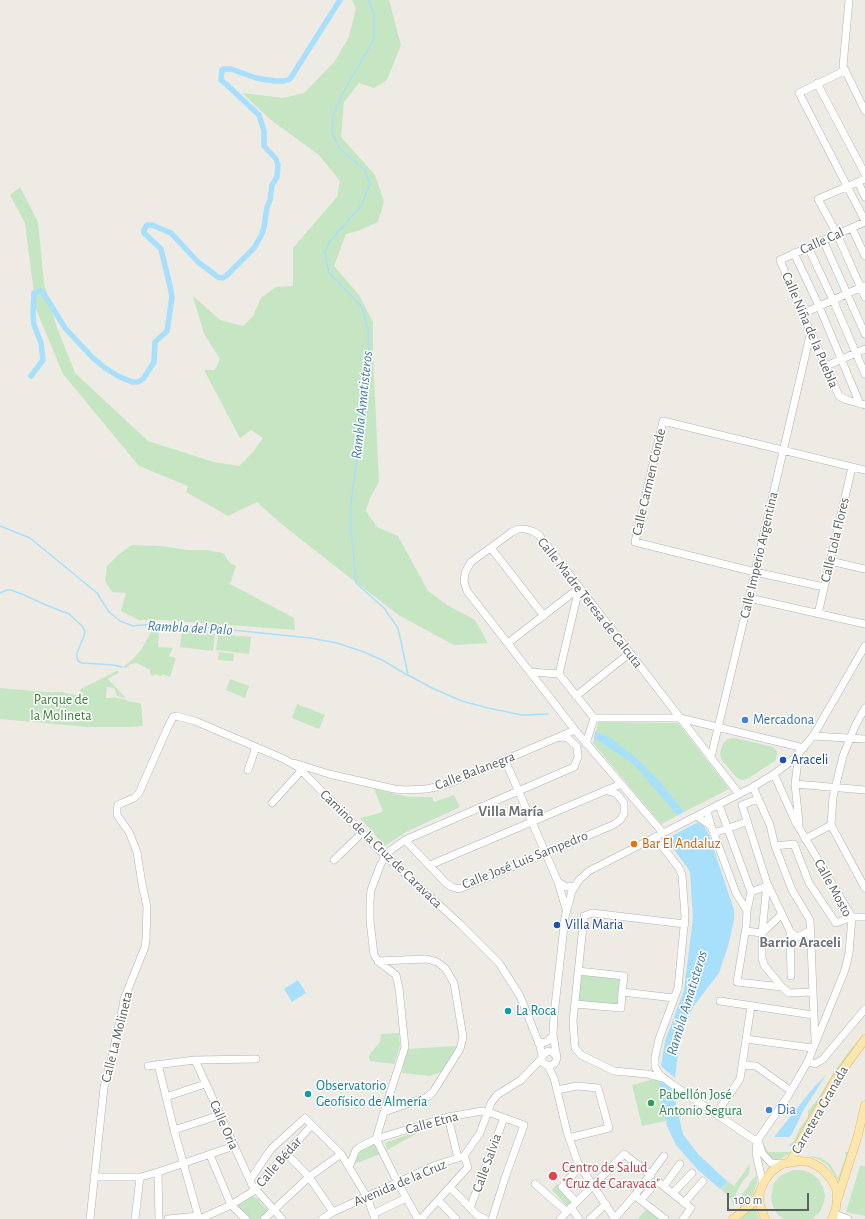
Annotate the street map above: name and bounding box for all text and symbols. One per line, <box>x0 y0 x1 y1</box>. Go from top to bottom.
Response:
street label: Calle Cal <box>797 224 847 258</box>
street label: Calle Niña de la Puebla <box>778 269 842 391</box>
water label: Rambla Amatisteros <box>347 350 377 460</box>
street label: Calle Carmen Conde <box>629 427 669 537</box>
street label: Calle Imperio Argentina <box>736 490 782 620</box>
street label: Calle Lola Flores <box>817 496 853 584</box>
street label: Calle Madre Teresa de Calcuta <box>534 534 646 672</box>
water label: Rambla del Palo <box>147 617 233 639</box>
park label: Parque de la Molineta <box>30 692 92 724</box>
place label: Mercadona <box>753 712 814 728</box>
marker: Mercadona <box>740 715 750 725</box>
street label: Calle Balanegra <box>433 748 517 794</box>
place label: Araceli <box>791 752 828 768</box>
marker: Araceli <box>778 755 788 765</box>
street label: Camino de la Cruz de Caravaca <box>316 786 446 912</box>
district label: Villa María <box>478 802 544 820</box>
street label: Calle José Luis Sampedro <box>460 827 590 893</box>
place label: Bar El Andaluz <box>642 836 720 852</box>
marker: Bar El Andaluz <box>629 839 639 849</box>
street label: Calle Mosto <box>810 856 856 920</box>
place label: Villa Maria <box>565 917 624 933</box>
marker: Villa Maria <box>552 920 562 930</box>
district label: Barrio Araceli <box>759 933 841 951</box>
water label: Rambla Amatisteros <box>663 948 711 1058</box>
street label: Calle La Molineta <box>98 990 136 1084</box>
place label: La Roca <box>516 1003 556 1019</box>
marker: La Roca <box>503 1006 513 1016</box>
street label: Carretera Granada <box>788 1063 852 1157</box>
place label: Observatorio Geofísico de Almería <box>316 1078 428 1110</box>
place label: Pabellón José Antonio Segura <box>659 1087 742 1120</box>
marker: Observatorio Geofísico de Almería <box>303 1089 313 1099</box>
street label: Calle Oria <box>206 1098 242 1152</box>
marker: Pabellón José Antonio Segura <box>646 1098 656 1108</box>
place label: Dia <box>777 1102 796 1118</box>
marker: Dia <box>764 1105 774 1115</box>
street label: Calle Etna <box>404 1108 460 1138</box>
street label: Calle Salvia <box>469 1131 505 1195</box>
street label: Calle Bédar <box>253 1133 305 1191</box>
street label: Avenida de la Cruz <box>351 1156 449 1210</box>
place label: Centro de Salud "Cruz de Caravaca" <box>562 1160 660 1192</box>
marker: Centro de Salud "Cruz de Caravaca" <box>547 1170 559 1182</box>
scale bar <box>729 1185 811 1211</box>
text: 100 m <box>734 1194 762 1206</box>

